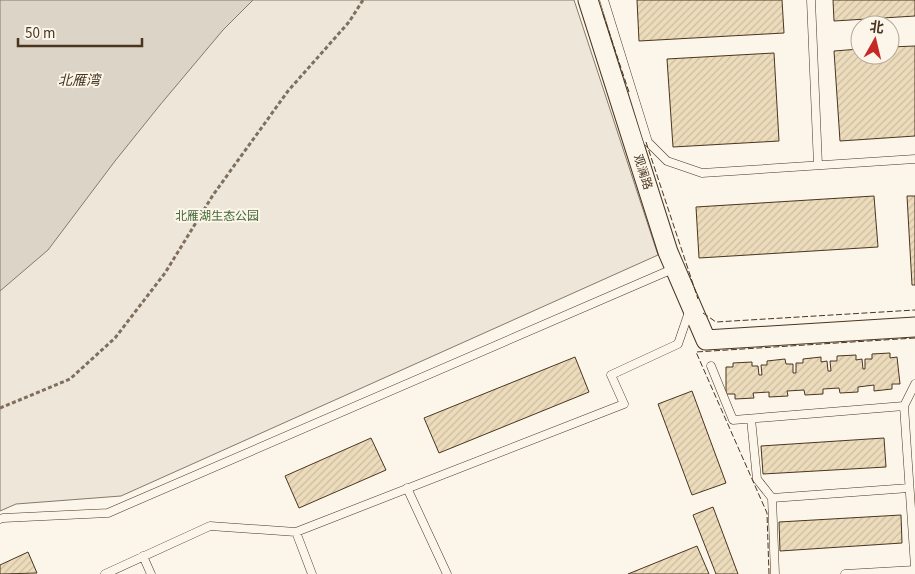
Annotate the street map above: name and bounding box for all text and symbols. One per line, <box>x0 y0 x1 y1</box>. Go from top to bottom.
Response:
scale bar <box>18 15 141 47</box>
north arrow <box>850 15 900 65</box>
text: 北 <box>868 17 885 39</box>
text: 50 m <box>25 23 55 44</box>
water label: 北雁湾 <box>58 71 102 91</box>
street label: 观澜路 <box>629 152 656 192</box>
park label: 北雁湖生态公园 <box>175 208 259 225</box>

